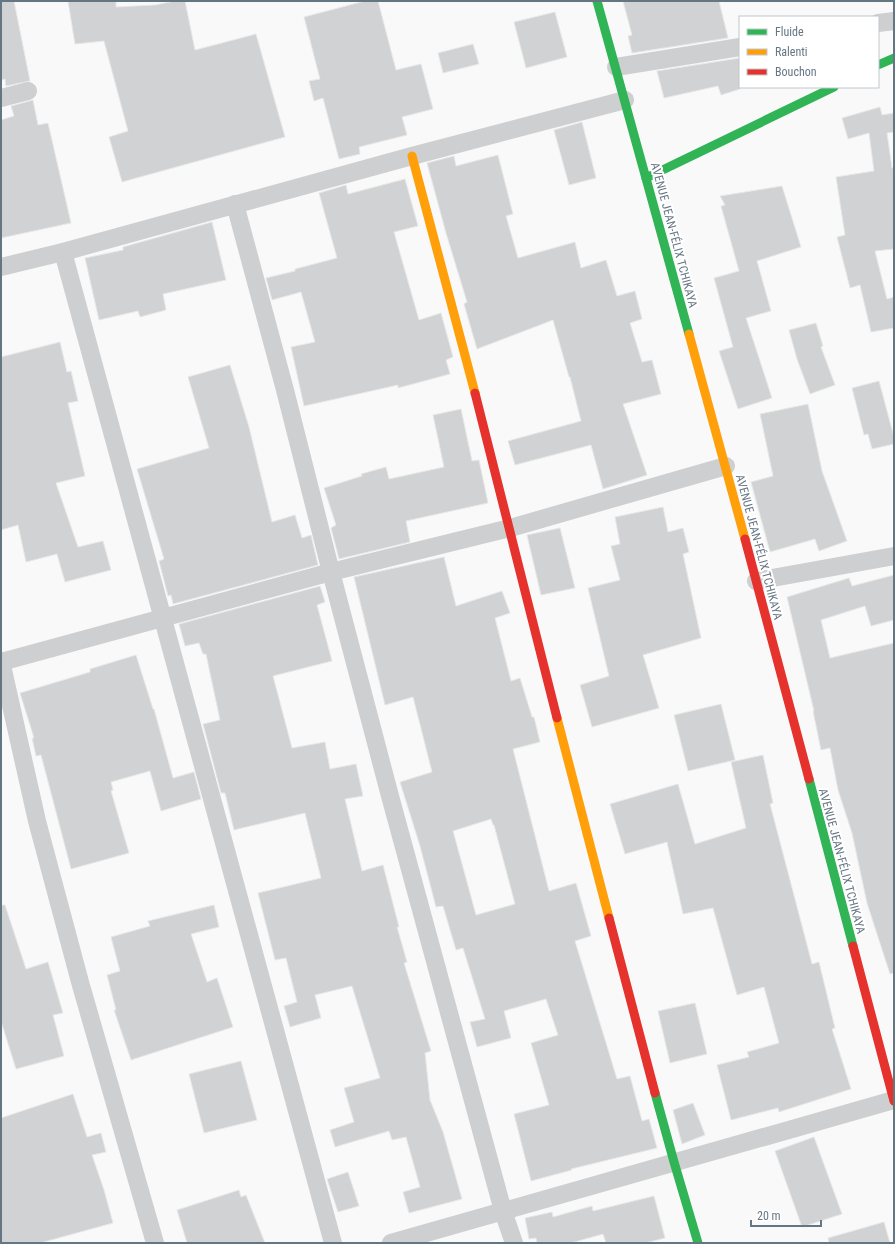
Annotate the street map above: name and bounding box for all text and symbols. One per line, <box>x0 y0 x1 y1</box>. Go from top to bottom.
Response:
legend <box>739 16 879 88</box>
text: Fluide <box>775 25 804 39</box>
text: Ralenti <box>775 45 808 59</box>
text: Bouchon <box>775 65 817 79</box>
street label: AVENUE JEAN-FÉLIX TCHIKAYA <box>648 161 701 309</box>
street label: AVENUE JEAN-FÉLIX TCHIKAYA <box>733 473 786 621</box>
street label: AVENUE JEAN-FÉLIX TCHIKAYA <box>816 787 869 935</box>
scale bar <box>751 1202 821 1228</box>
text: 20 m <box>757 1209 781 1223</box>

